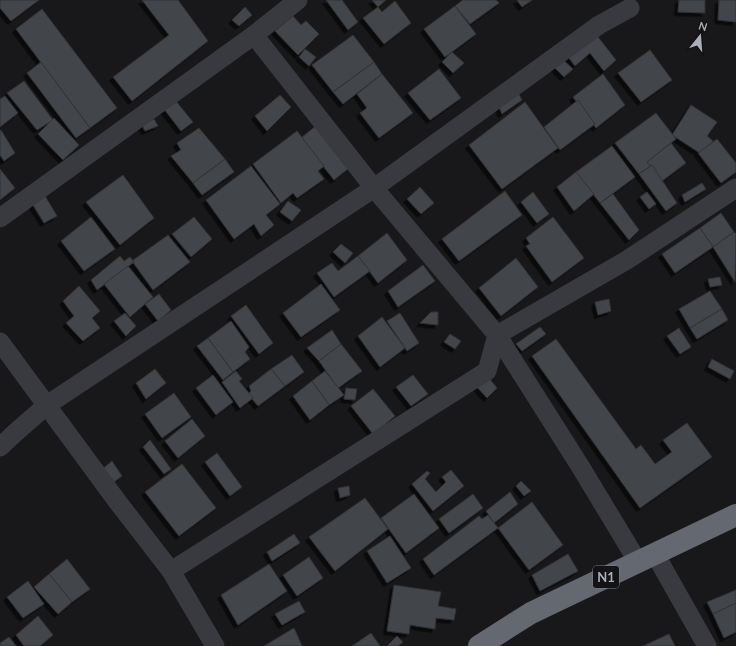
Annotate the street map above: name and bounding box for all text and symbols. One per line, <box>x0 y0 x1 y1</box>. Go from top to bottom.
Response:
north arrow <box>680 16 720 56</box>
text: N <box>697 19 709 33</box>
road number: N1 <box>593 566 619 588</box>

